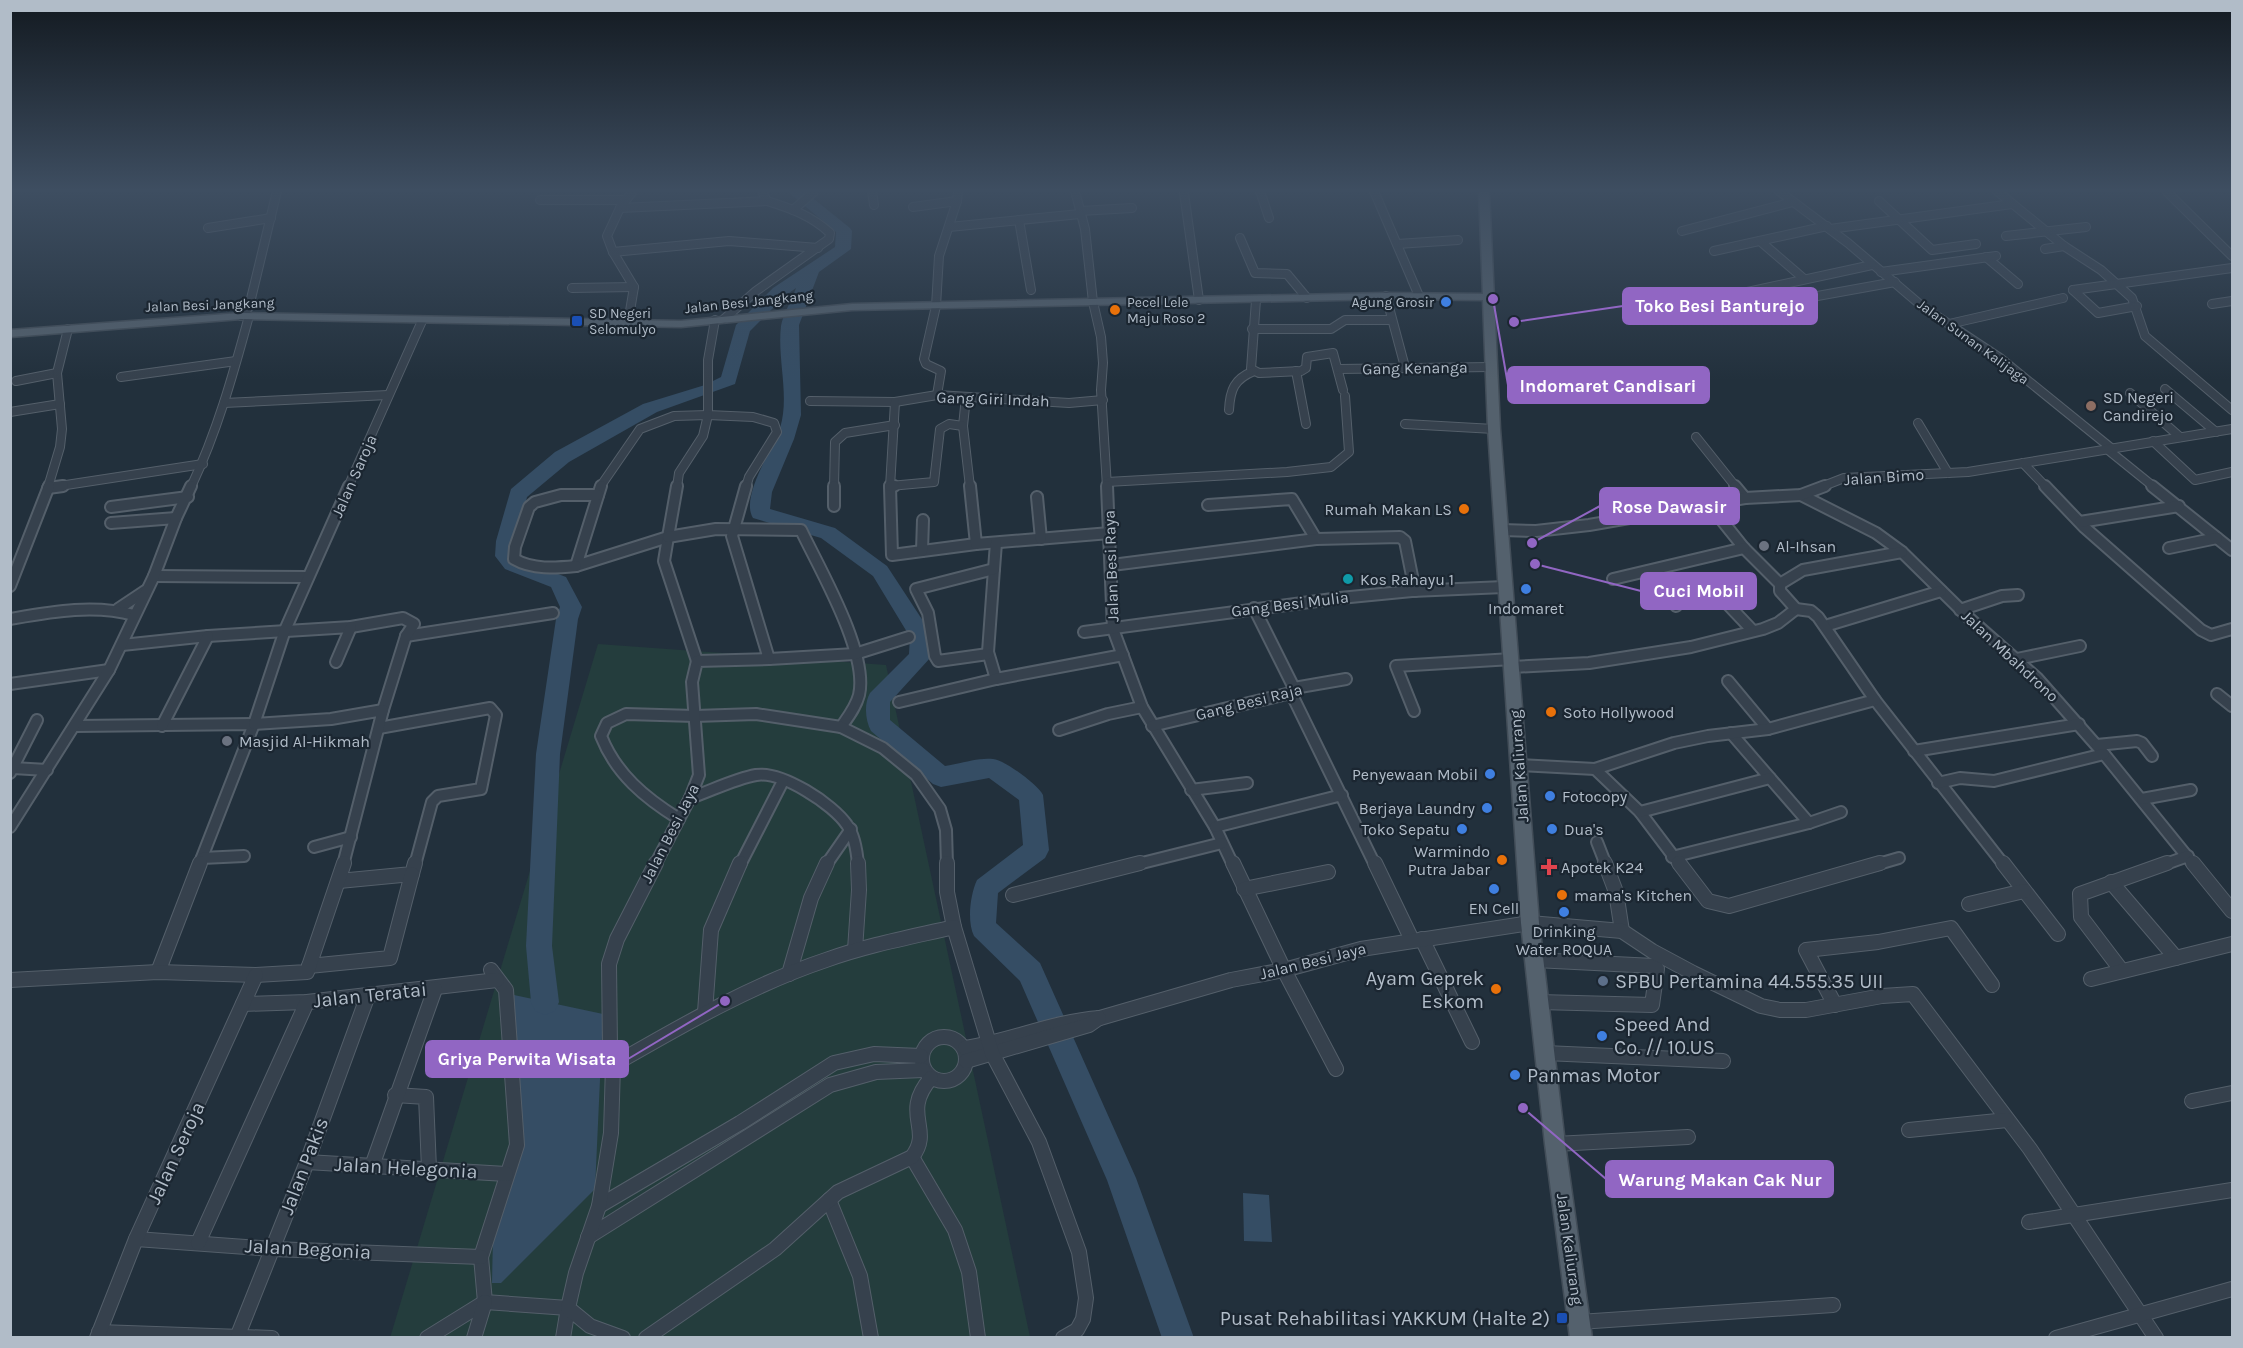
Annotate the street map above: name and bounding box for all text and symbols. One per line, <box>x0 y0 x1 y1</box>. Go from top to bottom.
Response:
street label: Jalan Besi Jangkang <box>684 287 814 317</box>
callout: Toko Besi Banturejo <box>1623 288 1817 324</box>
street label: Jalan Besi Jangkang <box>145 294 275 316</box>
place label: Pecel Lele Maju Roso 2 <box>1127 294 1205 327</box>
place label: Agung Grosir <box>1352 294 1435 311</box>
marker: Agung Grosir <box>1439 295 1453 309</box>
text: Toko Besi Banturejo <box>1635 295 1805 317</box>
street label: Jalan Sunan Kalijaga <box>1914 296 2032 388</box>
marker: Pecel Lele Maju Roso 2 <box>1108 303 1122 317</box>
place label: SD Negeri Selomulyo <box>589 305 656 338</box>
marker: SD Negeri Selomulyo <box>570 314 584 328</box>
street label: Gang Kenanga <box>1362 358 1468 378</box>
callout: Indomaret Candisari <box>1508 367 1709 403</box>
text: Indomaret Candisari <box>1520 375 1696 397</box>
street label: Gang Giri Indah <box>936 388 1050 410</box>
place label: SD Negeri Candirejo <box>2103 388 2174 425</box>
marker: SD Negeri Candirejo <box>2084 399 2098 413</box>
street label: Jalan Saroja <box>327 432 381 520</box>
street label: Jalan Bimo <box>1843 465 1925 489</box>
callout: Rose Dawasir <box>1600 488 1739 524</box>
text: Rose Dawasir <box>1612 496 1726 518</box>
place label: Rumah Makan LS <box>1324 500 1452 519</box>
marker: Rumah Makan LS <box>1457 502 1471 516</box>
street label: Jalan Besi Raya <box>1100 510 1122 622</box>
place label: Al-Ihsan <box>1776 537 1836 556</box>
marker: Al-Ihsan <box>1757 539 1771 553</box>
place label: Kos Rahayu 1 <box>1360 570 1454 589</box>
marker: Kos Rahayu 1 <box>1341 572 1355 586</box>
callout: Cuci Mobil <box>1641 573 1756 609</box>
text: Cuci Mobil <box>1653 580 1745 602</box>
marker: Indomaret <box>1519 582 1533 596</box>
street label: Gang Besi Mulia <box>1230 587 1350 621</box>
place label: Indomaret <box>1488 599 1564 618</box>
street label: Jalan Mbahdrono <box>1957 606 2063 706</box>
street label: Gang Besi Raja <box>1194 680 1304 724</box>
place label: Soto Hollywood <box>1563 703 1674 722</box>
marker: Soto Hollywood <box>1544 705 1558 719</box>
street label: Jalan Kaliurang <box>1506 709 1532 823</box>
place label: Masjid Al-Hikmah <box>239 732 370 751</box>
marker: Masjid Al-Hikmah <box>220 734 234 748</box>
place label: Penyewaan Mobil <box>1352 765 1478 784</box>
marker: Penyewaan Mobil <box>1483 767 1497 781</box>
street label: Jalan Besi Jaya <box>637 780 703 886</box>
place label: Fotocopy <box>1562 787 1628 806</box>
marker: Fotocopy <box>1543 789 1557 803</box>
place label: Berjaya Laundry <box>1359 799 1476 818</box>
marker: Berjaya Laundry <box>1480 801 1494 815</box>
place label: Toko Sepatu <box>1361 820 1450 839</box>
place label: Dua's <box>1564 820 1604 839</box>
marker: Toko Sepatu <box>1455 822 1469 836</box>
marker: Dua's <box>1545 822 1559 836</box>
place label: Warmindo Putra Jabar <box>1408 842 1490 879</box>
marker: Warmindo Putra Jabar <box>1495 853 1509 867</box>
place label: Apotek K24 <box>1561 858 1643 877</box>
marker: Apotek K24 <box>1542 860 1556 874</box>
marker: EN Cell <box>1487 882 1501 896</box>
place label: mama's Kitchen <box>1574 886 1692 905</box>
marker: mama's Kitchen <box>1555 888 1569 902</box>
place label: EN Cell <box>1469 899 1519 918</box>
marker: Drinking Water ROQUA <box>1557 905 1571 919</box>
place label: Drinking Water ROQUA <box>1516 922 1612 959</box>
street label: Jalan Besi Jaya <box>1258 939 1368 983</box>
place label: Ayam Geprek Eskom <box>1366 967 1484 1013</box>
place label: SPBU Pertamina 44.555.35 UII <box>1615 970 1883 993</box>
marker: SPBU Pertamina 44.555.35 UII <box>1596 974 1610 988</box>
street label: Jalan Teratai <box>312 978 428 1012</box>
marker: Ayam Geprek Eskom <box>1489 982 1503 996</box>
place label: Speed And Co. // 10.US <box>1614 1013 1715 1059</box>
marker: Speed And Co. // 10.US <box>1595 1029 1609 1043</box>
callout: Griya Perwita Wisata <box>426 1041 628 1077</box>
text: Griya Perwita Wisata <box>438 1048 616 1070</box>
place label: Panmas Motor <box>1527 1064 1660 1087</box>
marker: Panmas Motor <box>1508 1068 1522 1082</box>
street label: Jalan Seroja <box>142 1098 210 1208</box>
street label: Jalan Pakis <box>275 1114 333 1218</box>
street label: Jalan Helegonia <box>334 1153 478 1183</box>
callout: Warung Makan Cak Nur <box>1606 1161 1833 1197</box>
text: Warung Makan Cak Nur <box>1618 1169 1822 1191</box>
street label: Jalan Kaliurang <box>1553 1192 1587 1306</box>
street label: Jalan Begonia <box>244 1234 372 1264</box>
place label: Pusat Rehabilitasi YAKKUM (Halte 2) <box>1220 1307 1550 1330</box>
marker: Pusat Rehabilitasi YAKKUM (Halte 2) <box>1555 1311 1569 1325</box>

